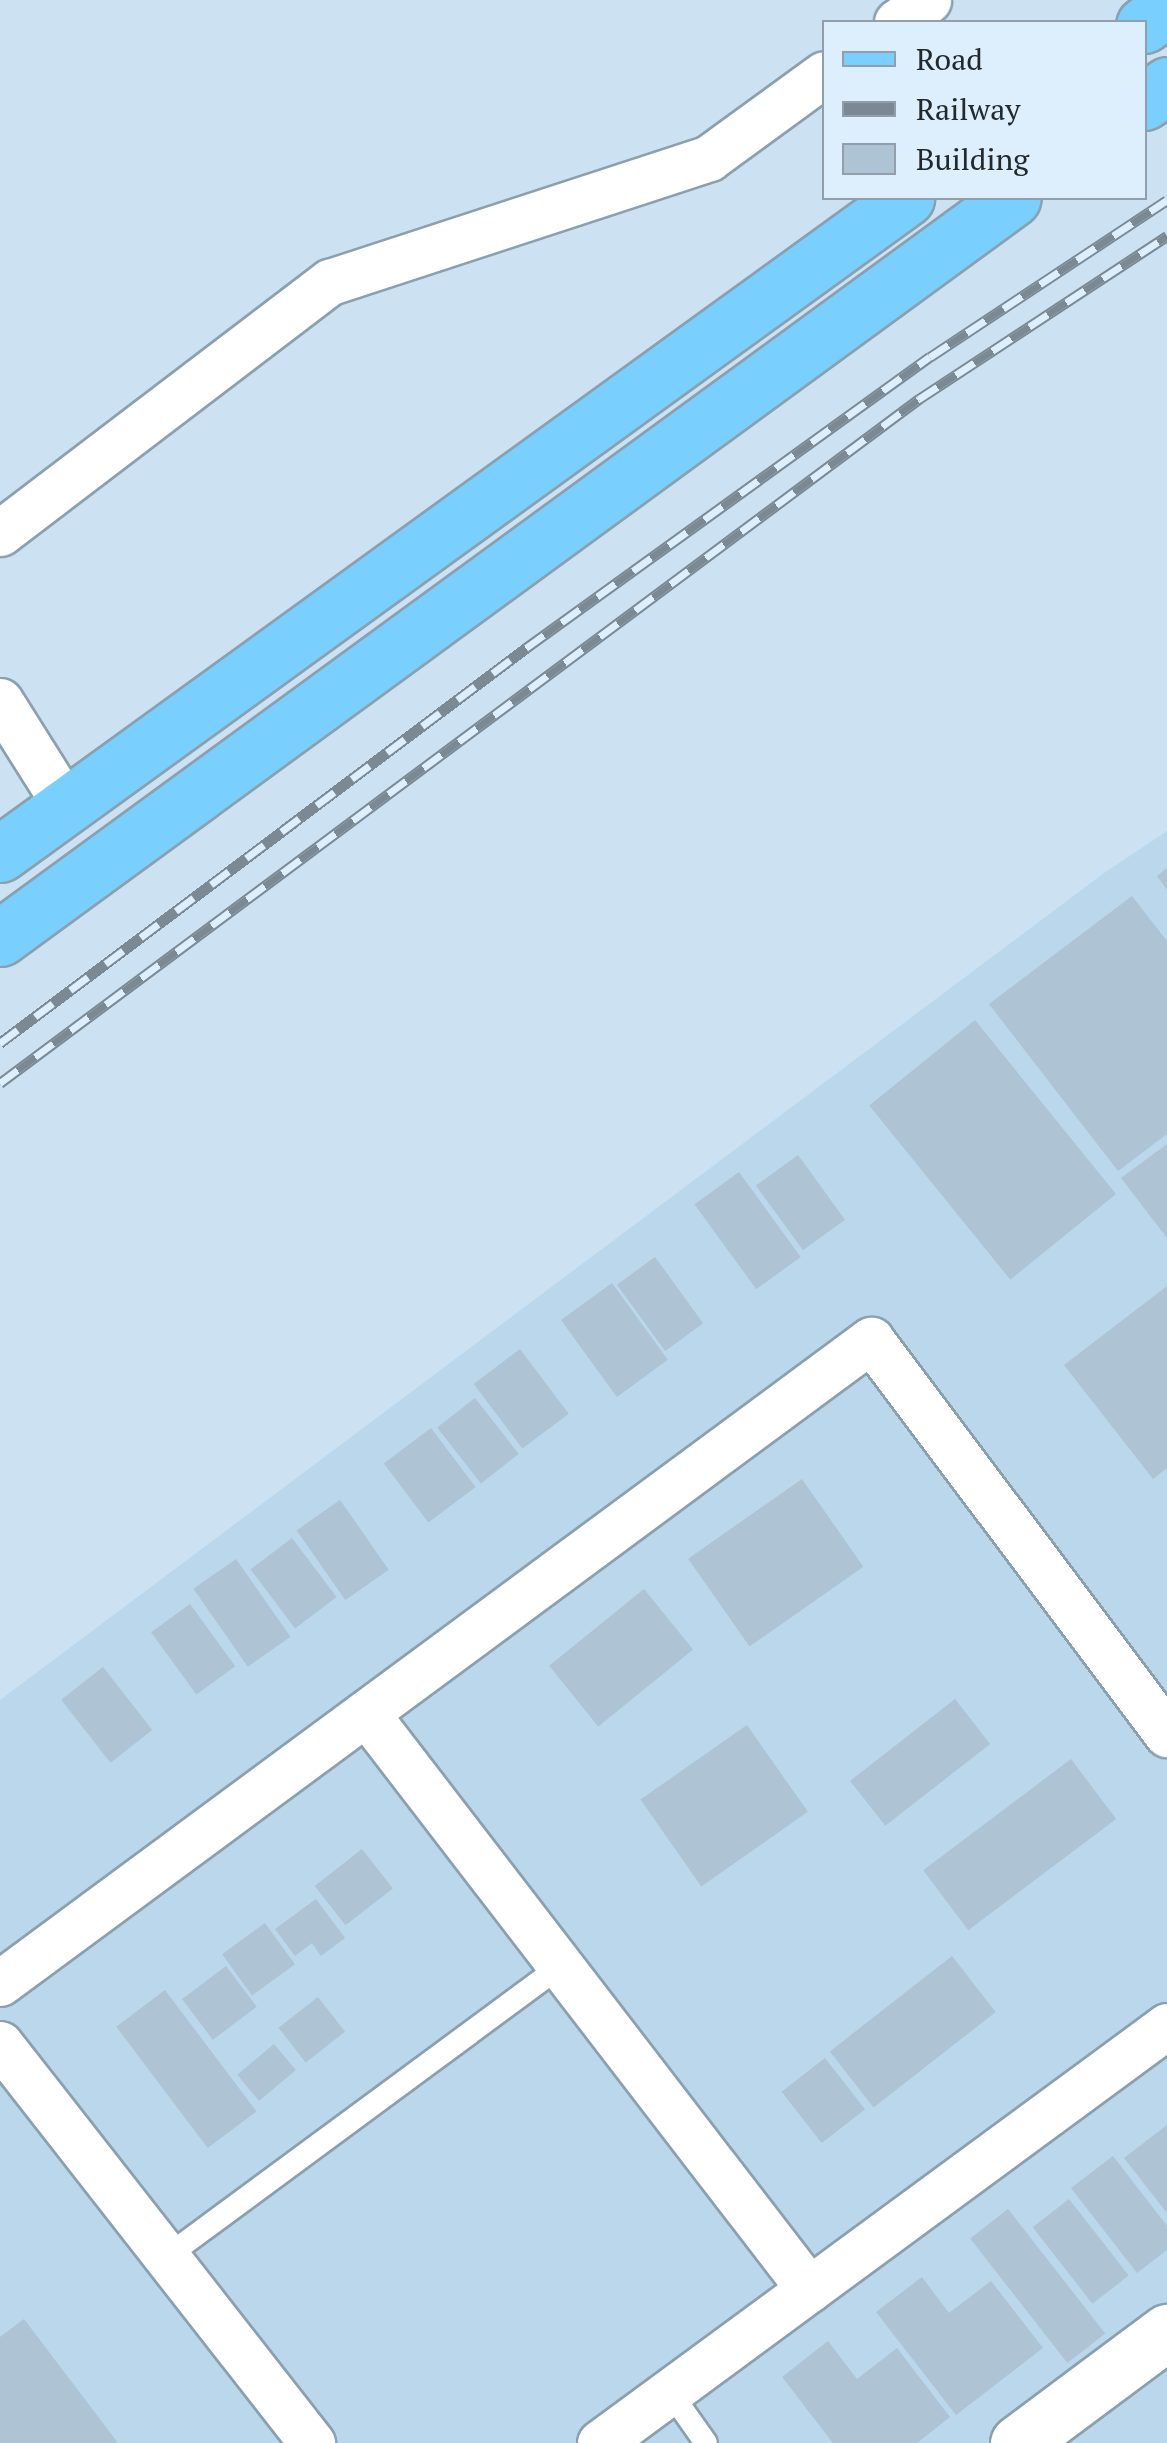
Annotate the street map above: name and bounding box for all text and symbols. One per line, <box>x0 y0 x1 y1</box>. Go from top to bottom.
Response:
legend <box>822 20 1147 200</box>
text: Road <box>916 39 983 79</box>
text: Railway <box>916 89 1020 129</box>
text: Building <box>916 139 1029 179</box>

